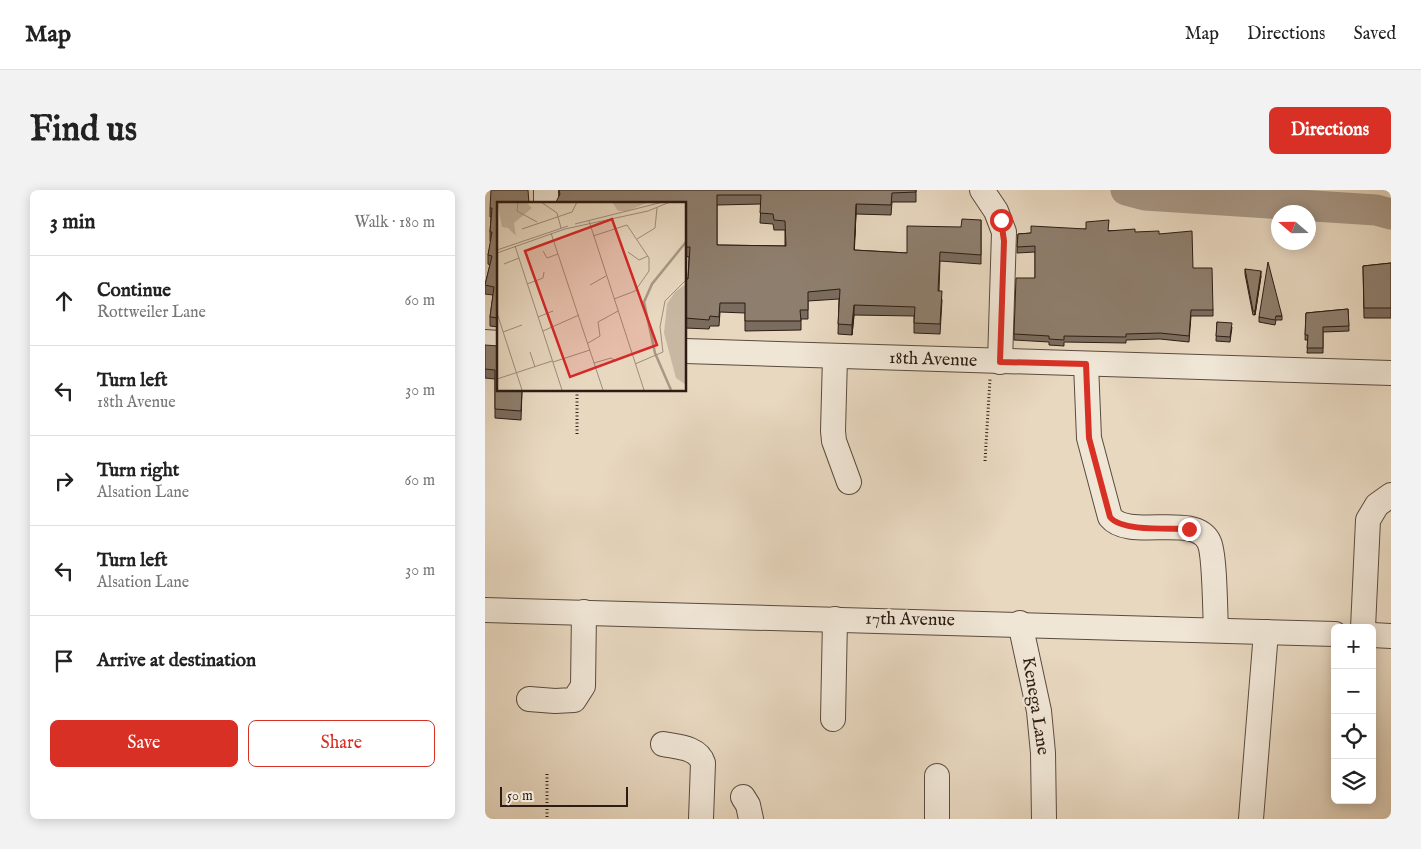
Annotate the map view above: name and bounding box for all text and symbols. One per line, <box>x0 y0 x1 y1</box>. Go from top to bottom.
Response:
text: Map <box>25 19 71 50</box>
text: Map <box>1185 23 1219 46</box>
text: Directions <box>1247 23 1325 46</box>
text: Saved <box>1353 23 1396 46</box>
button: Directions <box>1269 107 1391 154</box>
text: Find us <box>30 108 137 153</box>
inset map <box>497 202 686 391</box>
north arrow <box>1271 205 1316 250</box>
text: 3 min <box>50 209 95 236</box>
route start <box>990 209 1013 232</box>
text: Walk · 180 m <box>354 213 435 233</box>
text: Continue <box>97 279 171 303</box>
icon: ahead <box>50 287 78 315</box>
text: 60 m <box>405 291 435 311</box>
text: Rottweiler Lane <box>97 303 206 323</box>
street label: 18th Avenue <box>888 347 978 373</box>
text: Turn left <box>97 369 168 393</box>
icon: left <box>50 377 78 405</box>
text: 30 m <box>405 381 435 401</box>
text: 18th Avenue <box>97 393 176 413</box>
text: Turn right <box>97 459 179 483</box>
icon: right <box>50 467 78 495</box>
text: 60 m <box>405 471 435 491</box>
text: Alsation Lane <box>97 483 189 503</box>
route end <box>1178 518 1201 541</box>
text: Turn left <box>97 549 168 573</box>
icon: left <box>50 557 78 585</box>
text: 30 m <box>405 561 435 581</box>
text: Alsation Lane <box>97 573 189 593</box>
street label: 17th Avenue <box>865 608 955 632</box>
map controls <box>1331 624 1376 804</box>
button: + <box>1331 624 1376 669</box>
icon: arrive <box>50 647 78 675</box>
text: Arrive at destination <box>97 649 256 673</box>
street label: Kenega Lane <box>1016 655 1054 757</box>
button: − <box>1331 669 1376 714</box>
button: locate <box>1331 714 1376 759</box>
button: Save <box>50 720 238 767</box>
button: Share <box>248 720 435 767</box>
button: layers <box>1331 759 1376 804</box>
scale bar <box>500 784 627 807</box>
text: 50 m <box>507 787 533 805</box>

